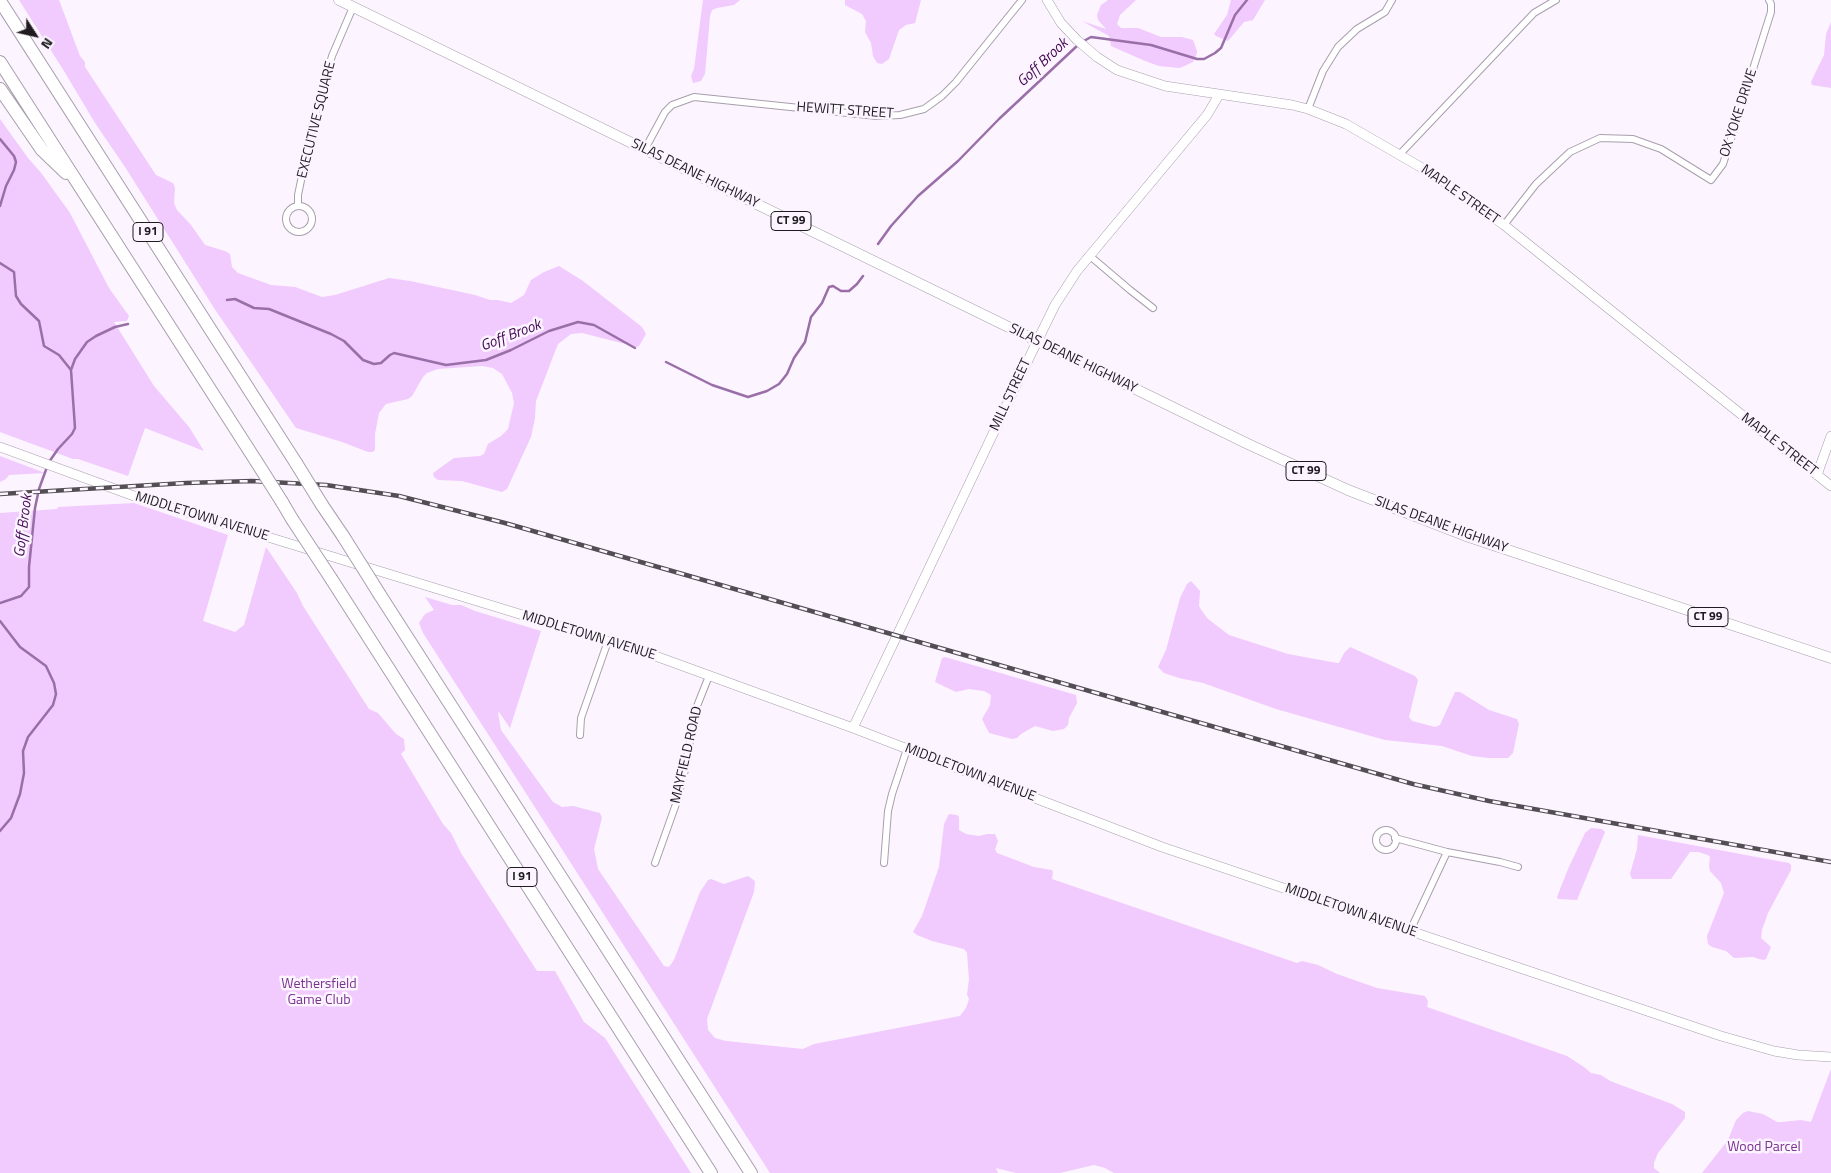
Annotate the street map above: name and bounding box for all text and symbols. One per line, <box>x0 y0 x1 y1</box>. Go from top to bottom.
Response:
north arrow <box>10 10 60 60</box>
text: N <box>36 34 59 54</box>
water label: Goff Brook <box>1014 35 1072 91</box>
street label: EXECUTIVE SQUARE <box>294 60 340 180</box>
street label: OX YOKE DRIVE <box>1717 67 1761 159</box>
street label: HEWITT STREET <box>796 99 894 123</box>
street label: SILAS DEANE HIGHWAY <box>628 136 762 212</box>
street label: MAPLE STREET <box>1417 162 1503 228</box>
road number: CT 99 <box>771 212 811 230</box>
road number: I 91 <box>133 222 163 242</box>
water label: Goff Brook <box>478 316 544 356</box>
street label: SILAS DEANE HIGHWAY <box>1006 321 1140 397</box>
street label: MILL STREET <box>987 356 1035 434</box>
street label: MAPLE STREET <box>1737 410 1821 480</box>
road number: CT 99 <box>1286 462 1326 481</box>
street label: MIDDLETOWN AVENUE <box>133 489 271 545</box>
street label: SILAS DEANE HIGHWAY <box>1372 493 1510 557</box>
water label: Goff Brook <box>11 494 37 558</box>
street label: MIDDLETOWN AVENUE <box>520 608 658 664</box>
road number: CT 99 <box>1688 608 1728 626</box>
street label: MAYFIELD ROAD <box>668 705 706 805</box>
street label: MIDDLETOWN AVENUE <box>902 740 1038 806</box>
road number: I 91 <box>507 868 537 886</box>
street label: MIDDLETOWN AVENUE <box>1283 880 1419 942</box>
park label: Wethersfield Game Club <box>281 977 357 1010</box>
park label: Wood Parcel <box>1727 1140 1801 1156</box>

